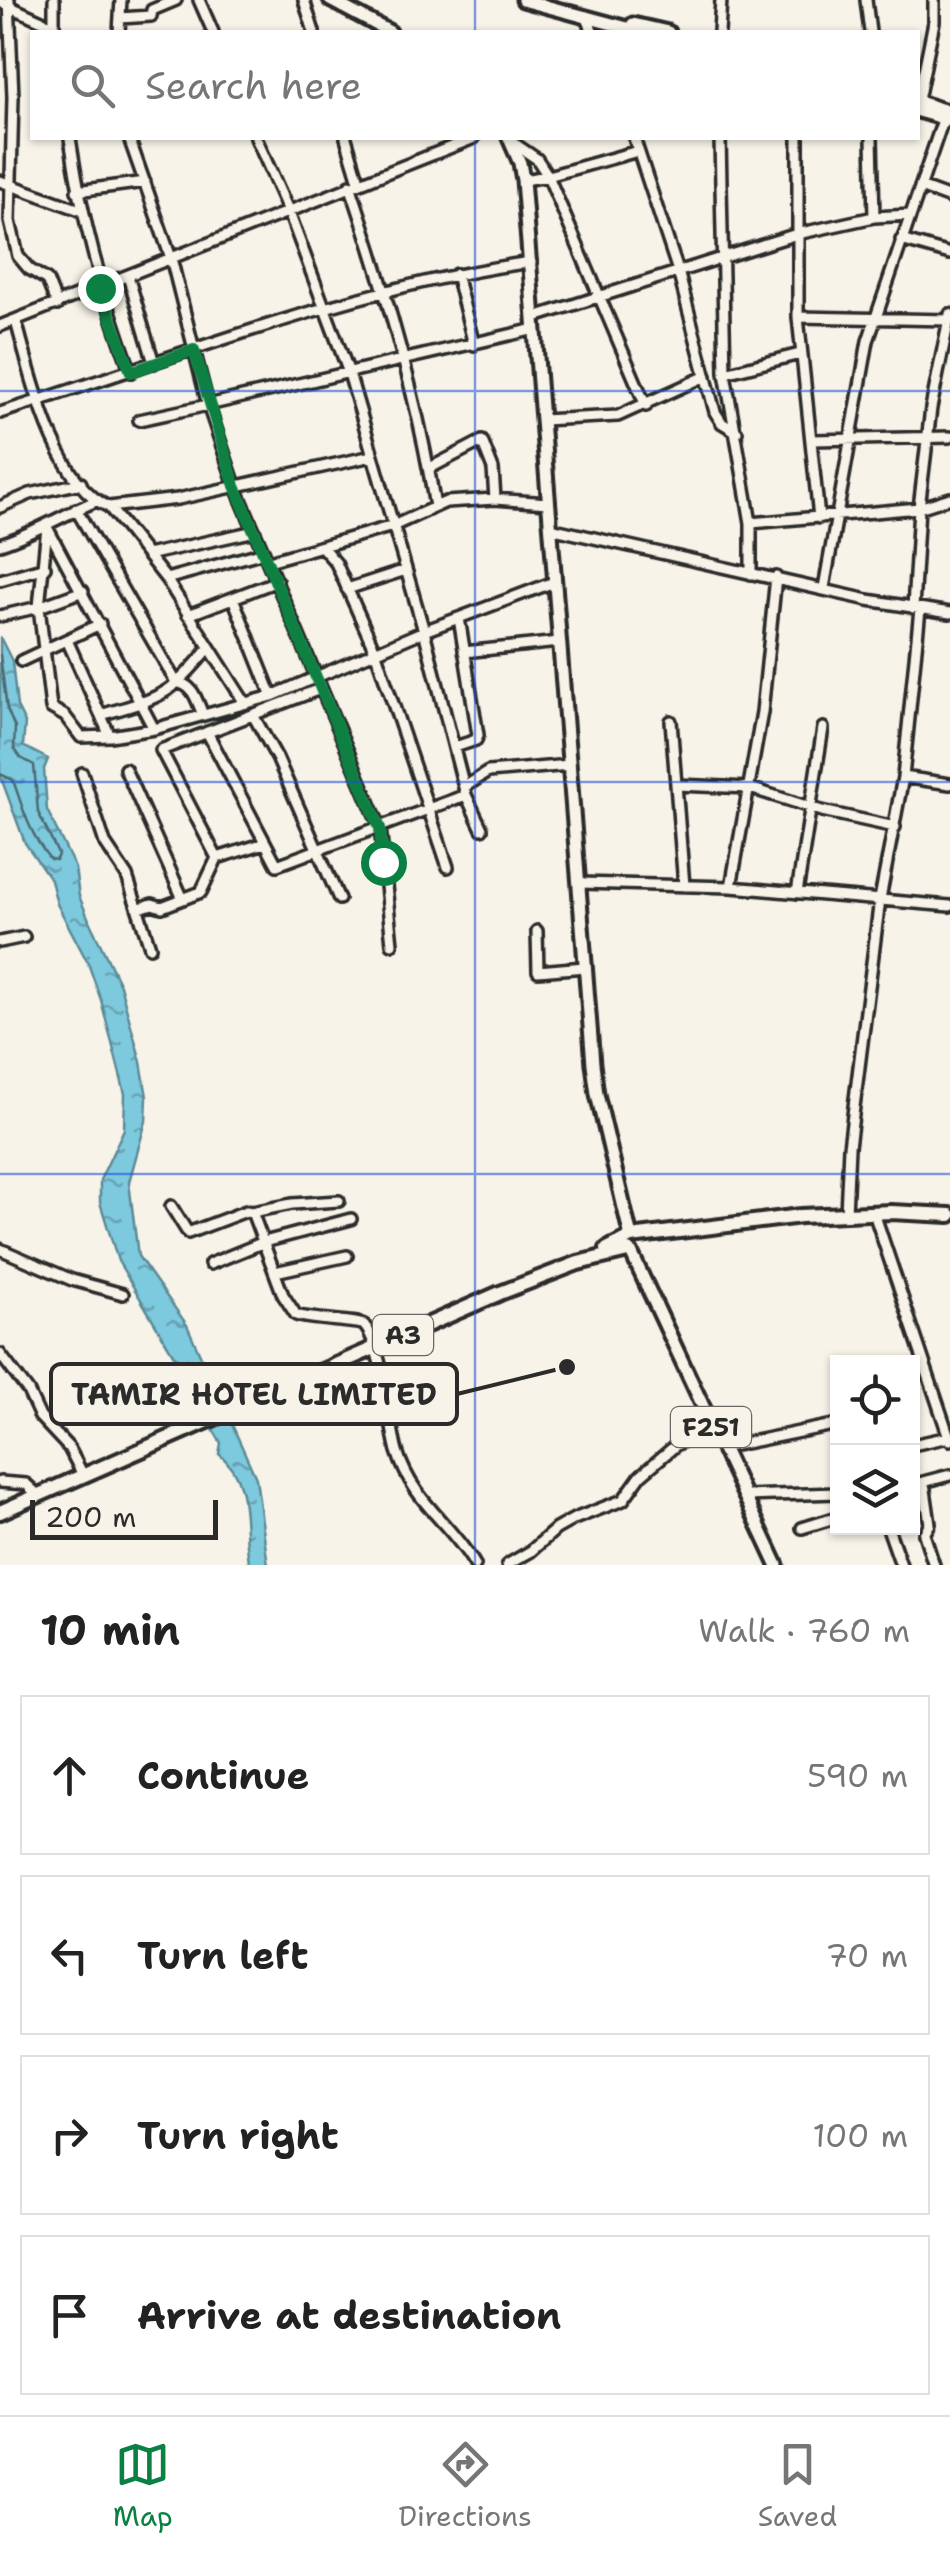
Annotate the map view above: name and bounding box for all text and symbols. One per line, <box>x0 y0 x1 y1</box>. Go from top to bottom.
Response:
search box <box>30 30 920 140</box>
icon: search <box>65 58 120 113</box>
text: Search here <box>145 60 362 111</box>
route end <box>78 266 124 312</box>
route start <box>361 840 407 886</box>
road number: A3 <box>373 1315 433 1355</box>
map controls <box>830 1355 920 1535</box>
button: locate <box>830 1355 920 1445</box>
callout: TAMIR HOTEL LIMITED <box>51 1364 457 1424</box>
text: TAMIR HOTEL LIMITED <box>71 1374 437 1415</box>
road number: F251 <box>671 1407 751 1447</box>
button: layers <box>830 1445 920 1535</box>
scale bar <box>30 1495 218 1540</box>
text: 200 m <box>45 1498 136 1536</box>
text: 10 min <box>40 1602 180 1658</box>
text: Walk · 760 m <box>698 1609 910 1652</box>
icon: ahead <box>42 1748 97 1803</box>
text: Continue <box>137 1750 309 1801</box>
text: 590 m <box>807 1754 908 1797</box>
icon: left <box>42 1928 97 1983</box>
text: Turn left <box>137 1930 309 1981</box>
text: 70 m <box>825 1934 908 1977</box>
icon: right <box>42 2108 97 2163</box>
text: Turn right <box>137 2110 339 2161</box>
text: 100 m <box>812 2114 908 2157</box>
icon: arrive <box>42 2288 97 2343</box>
text: Arrive at destination <box>137 2290 561 2341</box>
tab: Map <box>113 2437 173 2535</box>
tab: Directions <box>398 2437 532 2535</box>
tab: Saved <box>758 2437 837 2535</box>

